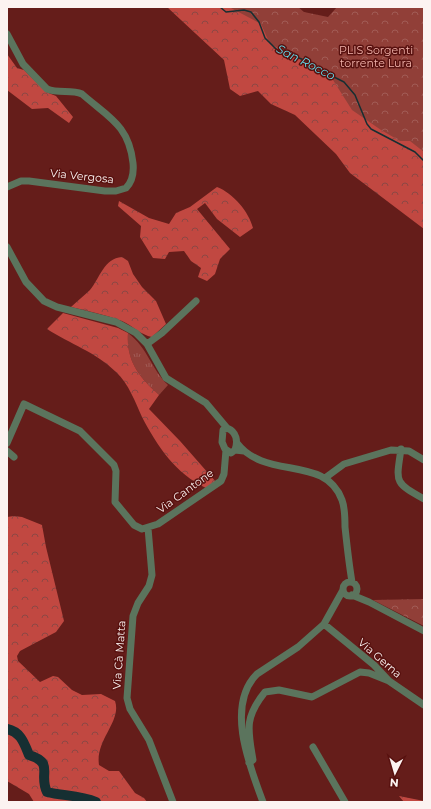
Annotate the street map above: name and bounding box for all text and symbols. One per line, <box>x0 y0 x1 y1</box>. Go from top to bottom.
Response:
water label: San Rocco <box>274 41 338 83</box>
park label: PLIS Sorgenti torrente Lura <box>339 43 413 70</box>
street label: Via Vergosa <box>49 166 115 186</box>
street label: Via Cantone <box>154 466 216 516</box>
street label: Via Cà Matta <box>110 620 128 690</box>
street label: Via Gerna <box>355 635 405 681</box>
north arrow <box>375 753 415 793</box>
text: N <box>389 776 399 790</box>

